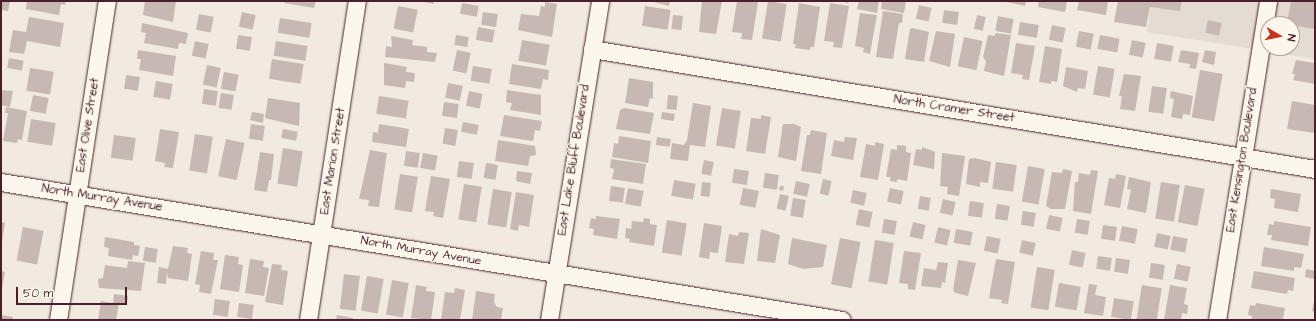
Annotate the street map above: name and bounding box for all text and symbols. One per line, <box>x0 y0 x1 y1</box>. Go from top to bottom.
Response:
north arrow <box>1260 16 1300 56</box>
text: N <box>1283 33 1299 42</box>
street label: East Olive Street <box>73 77 103 173</box>
street label: East Lake Bluff Boulevard <box>555 84 593 236</box>
street label: East Kensington Boulevard <box>1223 87 1261 233</box>
street label: North Cramer Street <box>893 92 1015 126</box>
street label: East Marion Street <box>317 107 349 215</box>
street label: North Murray Avenue <box>41 181 163 215</box>
street label: North Murray Avenue <box>360 233 482 269</box>
scale bar <box>18 279 129 305</box>
text: 50 m <box>23 285 53 302</box>

